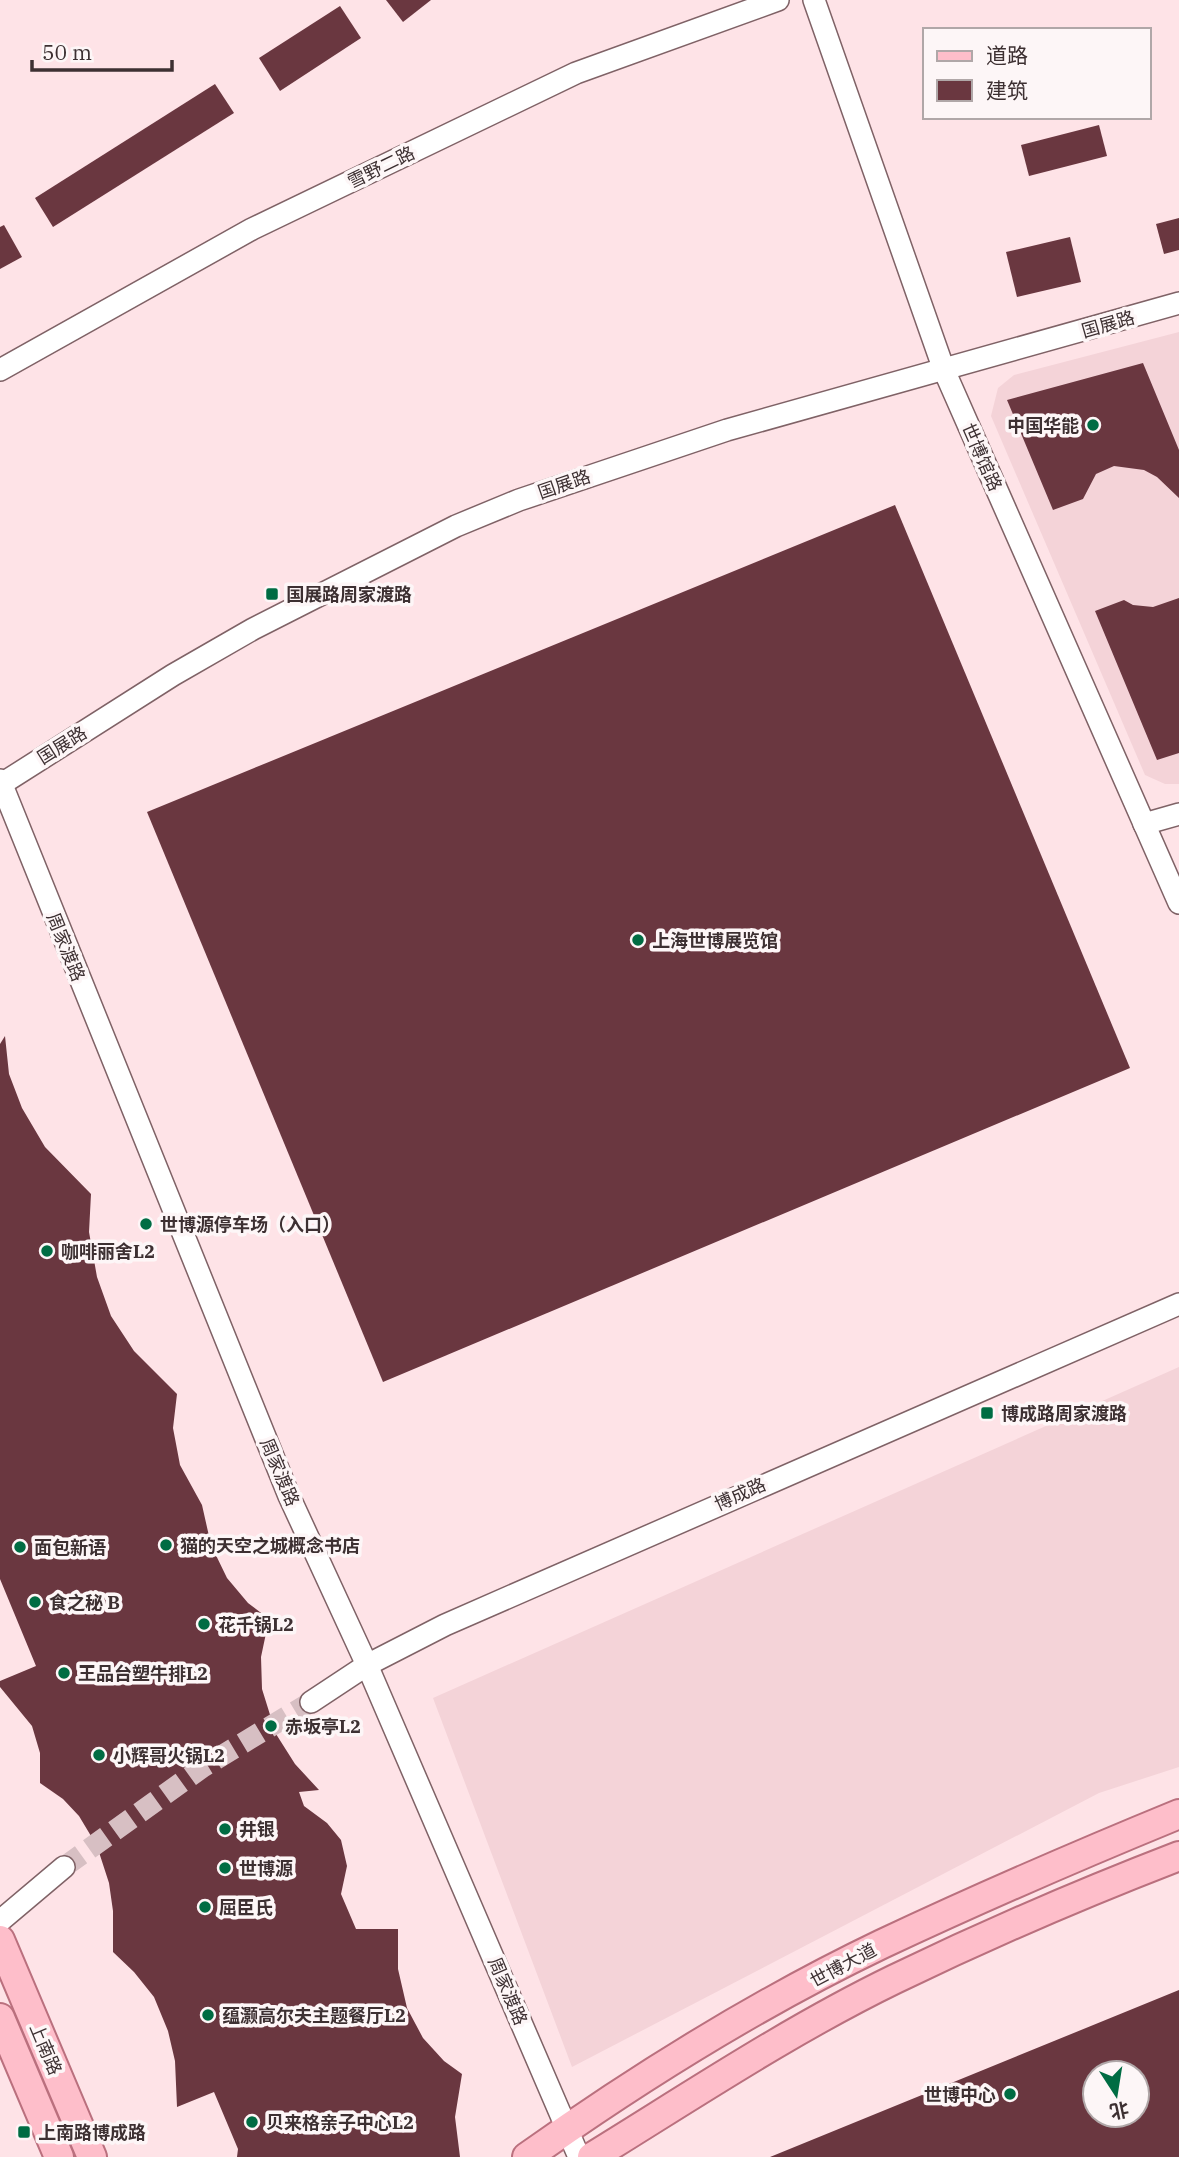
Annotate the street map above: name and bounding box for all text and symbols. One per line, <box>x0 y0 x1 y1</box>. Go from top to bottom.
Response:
scale bar <box>32 28 172 72</box>
legend <box>923 28 1151 119</box>
text: 50 m <box>42 38 92 66</box>
text: 道路 <box>986 41 1028 69</box>
text: 建筑 <box>986 76 1028 104</box>
street label: 雪野二路 <box>344 141 418 193</box>
street label: 国展路 <box>1079 306 1137 342</box>
place label: 中国华能 <box>1007 414 1079 437</box>
marker: 中国华能 <box>1085 417 1101 433</box>
street label: 世博馆路 <box>957 419 1007 495</box>
street label: 国展路 <box>535 464 593 504</box>
place label: 国展路周家渡路 <box>286 583 412 606</box>
marker: 国展路周家渡路 <box>264 586 280 602</box>
street label: 国展路 <box>33 721 91 769</box>
street label: 周家渡路 <box>42 909 90 985</box>
place label: 上海世博展览馆 <box>652 929 778 952</box>
marker: 上海世博展览馆 <box>630 932 646 948</box>
place label: 世博源停车场（入口） <box>160 1213 340 1236</box>
marker: 世博源停车场（入口） <box>138 1216 154 1232</box>
place label: 咖啡丽舍L2 <box>61 1240 155 1263</box>
marker: 咖啡丽舍L2 <box>39 1243 55 1259</box>
place label: 博成路周家渡路 <box>1001 1402 1127 1425</box>
marker: 博成路周家渡路 <box>979 1405 995 1421</box>
street label: 周家渡路 <box>255 1434 305 1510</box>
street label: 博成路 <box>711 1473 769 1515</box>
place label: 猫的天空之城概念书店 <box>180 1534 360 1557</box>
place label: 面包新语 <box>34 1536 106 1559</box>
marker: 猫的天空之城概念书店 <box>158 1537 174 1553</box>
marker: 面包新语 <box>12 1539 28 1555</box>
place label: 食之秘 B <box>49 1591 120 1614</box>
marker: 食之秘 B <box>27 1594 43 1610</box>
place label: 花千锅L2 <box>218 1613 294 1636</box>
marker: 花千锅L2 <box>196 1616 212 1632</box>
place label: 王品台塑牛排L2 <box>78 1662 208 1685</box>
marker: 王品台塑牛排L2 <box>56 1665 72 1681</box>
place label: 赤坂亭L2 <box>285 1715 361 1738</box>
marker: 赤坂亭L2 <box>263 1718 279 1734</box>
place label: 小辉哥火锅L2 <box>113 1744 225 1767</box>
marker: 小辉哥火锅L2 <box>91 1747 107 1763</box>
place label: 井银 <box>239 1818 275 1841</box>
marker: 井银 <box>217 1821 233 1837</box>
place label: 世博源 <box>239 1857 293 1880</box>
marker: 世博源 <box>217 1860 233 1876</box>
place label: 屈臣氏 <box>219 1896 273 1919</box>
marker: 屈臣氏 <box>197 1899 213 1915</box>
street label: 世博大道 <box>806 1938 880 1992</box>
street label: 周家渡路 <box>483 1953 533 2029</box>
place label: 蕴灏高尔夫主题餐厅L2 <box>222 2004 406 2027</box>
marker: 蕴灏高尔夫主题餐厅L2 <box>200 2007 216 2023</box>
street label: 上南路 <box>25 2020 67 2078</box>
north arrow <box>1081 2059 1151 2129</box>
place label: 世博中心 <box>924 2083 996 2106</box>
marker: 世博中心 <box>1002 2086 1018 2102</box>
text: 北 <box>1108 2097 1131 2124</box>
place label: 贝来格亲子中心L2 <box>266 2111 414 2134</box>
marker: 贝来格亲子中心L2 <box>244 2114 260 2130</box>
place label: 上南路博成路 <box>38 2121 146 2144</box>
marker: 上南路博成路 <box>16 2124 32 2140</box>

